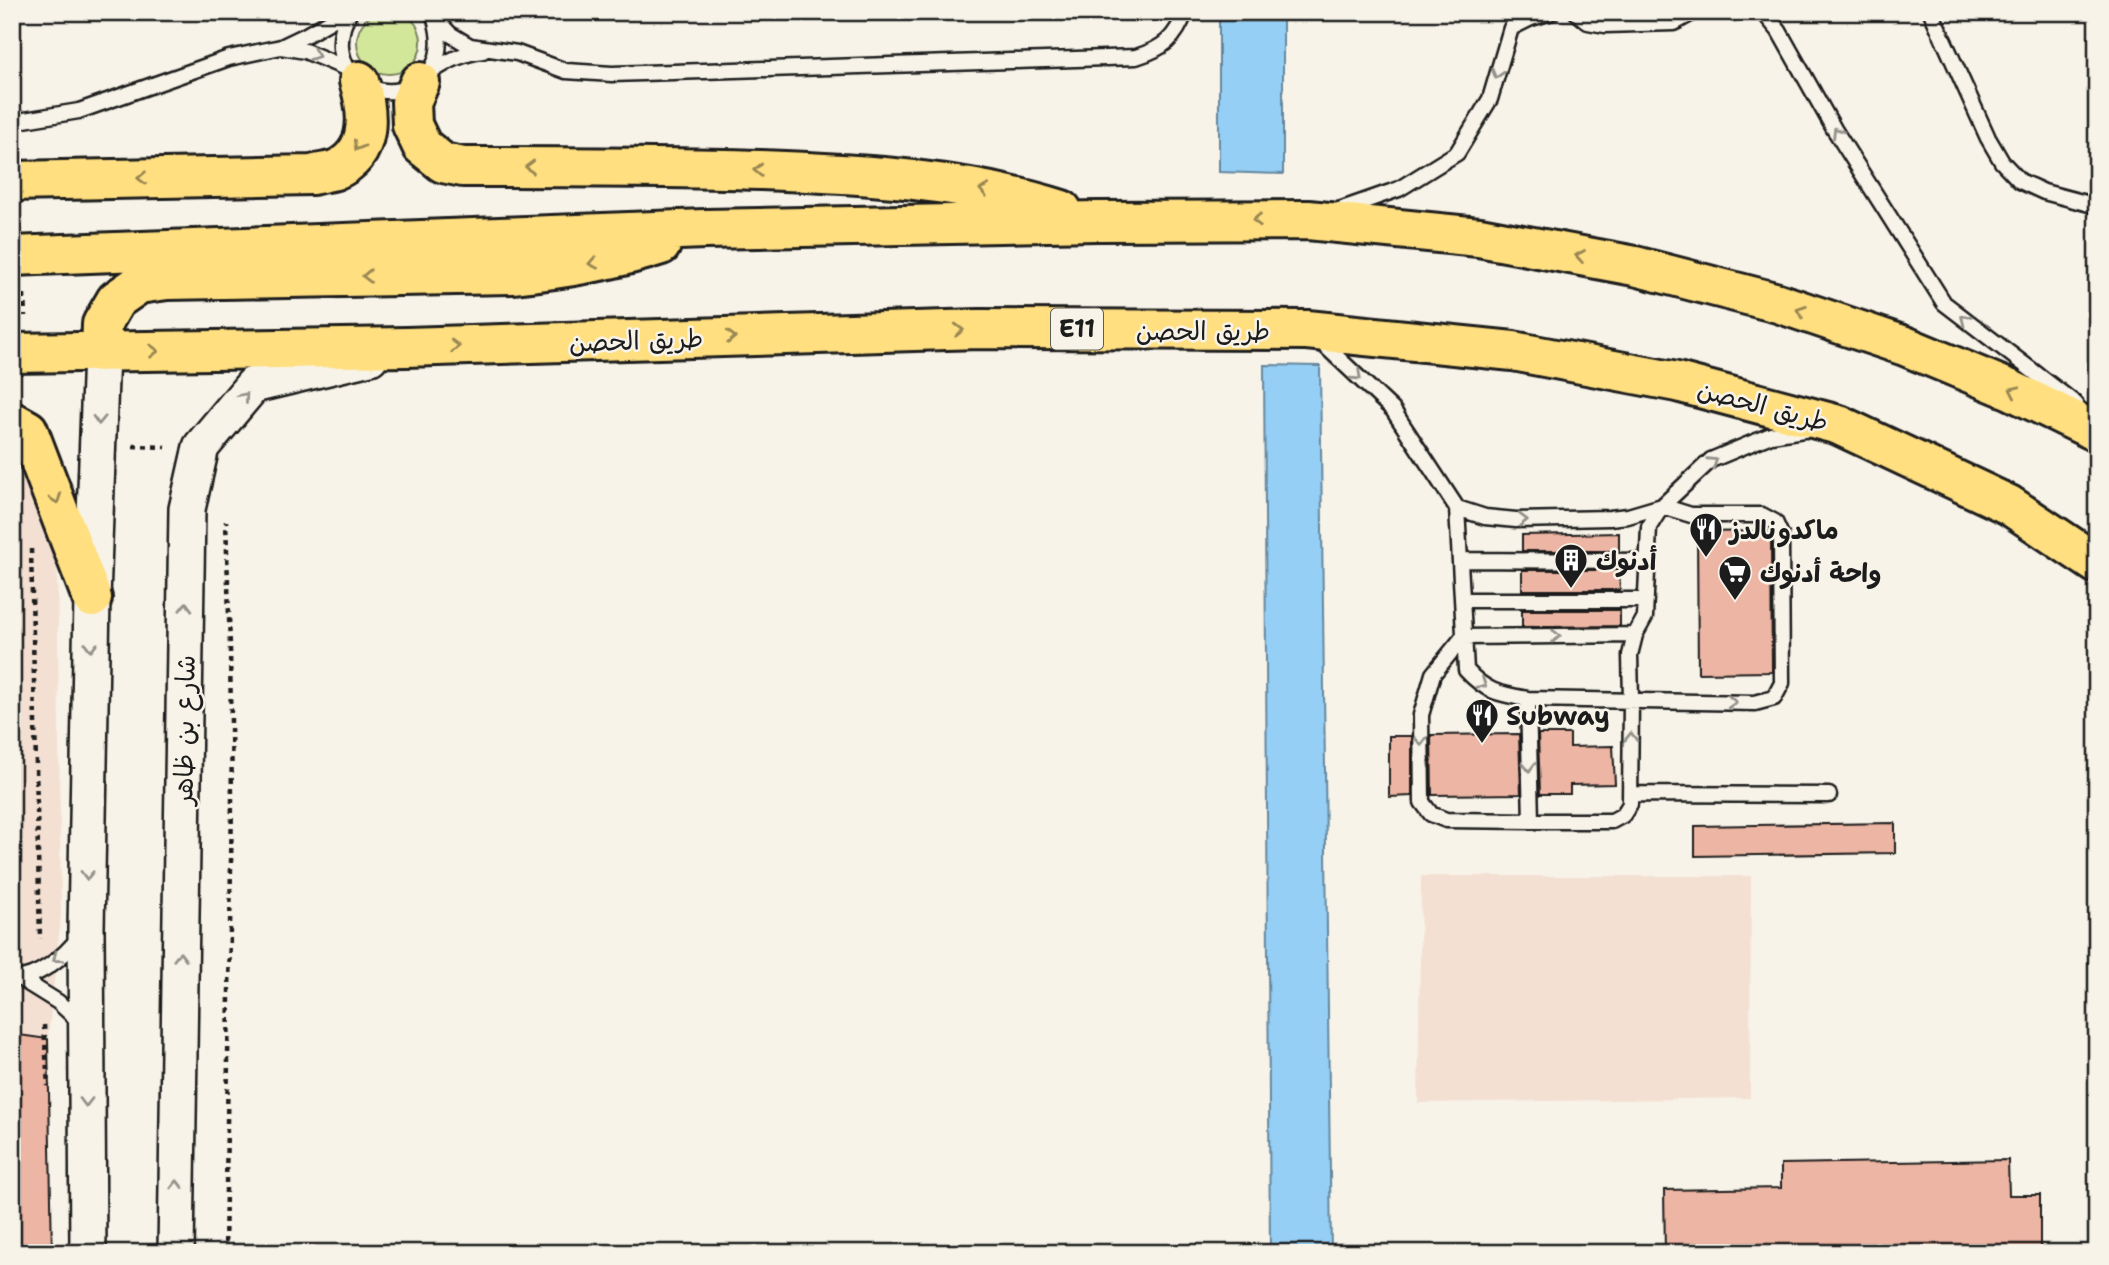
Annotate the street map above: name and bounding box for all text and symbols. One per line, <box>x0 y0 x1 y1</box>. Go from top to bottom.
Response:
one-way arrow <box>309 47 321 61</box>
one-way arrow <box>1491 68 1506 80</box>
one-way arrow <box>1832 127 1845 140</box>
one-way arrow <box>353 139 366 152</box>
one-way arrow <box>525 159 535 175</box>
one-way arrow <box>752 163 763 178</box>
one-way arrow <box>136 170 147 186</box>
one-way arrow <box>978 184 990 199</box>
one-way arrow <box>1252 212 1262 228</box>
one-way arrow <box>1574 249 1586 264</box>
one-way arrow <box>588 255 599 270</box>
one-way arrow <box>361 269 372 284</box>
one-way arrow <box>1795 305 1808 319</box>
road number: E11 <box>1051 308 1103 350</box>
street label: طريق الحصن <box>1136 313 1270 348</box>
one-way arrow <box>1960 314 1973 327</box>
street label: طريق الحصن <box>568 320 704 360</box>
one-way arrow <box>953 322 964 337</box>
one-way arrow <box>727 329 737 345</box>
one-way arrow <box>450 338 461 353</box>
one-way arrow <box>149 343 160 359</box>
one-way arrow <box>1349 368 1362 381</box>
street label: طريق الحصن <box>1694 371 1832 439</box>
one-way arrow <box>2008 385 2021 399</box>
one-way arrow <box>236 392 248 405</box>
one-way arrow <box>91 415 106 426</box>
one-way arrow <box>1705 457 1718 470</box>
one-way arrow <box>47 492 61 504</box>
restaurant icon: ماكدونالدز <box>1687 510 1725 559</box>
one-way arrow <box>1518 512 1529 528</box>
place label: ماكدونالدز <box>1728 512 1839 548</box>
building icon: أدنوك <box>1552 541 1590 590</box>
place label: أدنوك <box>1596 543 1657 578</box>
supermarket icon: واحة أدنوك <box>1716 553 1754 602</box>
place label: واحة أدنوك <box>1760 555 1882 590</box>
one-way arrow <box>178 601 193 612</box>
one-way arrow <box>1551 628 1562 644</box>
one-way arrow <box>83 642 99 653</box>
street label: شارع بن ظاهر <box>165 655 204 807</box>
one-way arrow <box>1474 675 1487 688</box>
one-way arrow <box>1727 695 1738 710</box>
restaurant icon: Subway <box>1463 696 1501 745</box>
place label: Subway <box>1506 698 1610 733</box>
one-way arrow <box>1623 732 1639 742</box>
one-way arrow <box>1414 736 1429 747</box>
one-way arrow <box>1522 762 1537 773</box>
one-way arrow <box>80 869 95 880</box>
one-way arrow <box>52 950 65 963</box>
one-way arrow <box>172 951 188 962</box>
one-way arrow <box>79 1097 94 1108</box>
one-way arrow <box>169 1179 185 1189</box>

